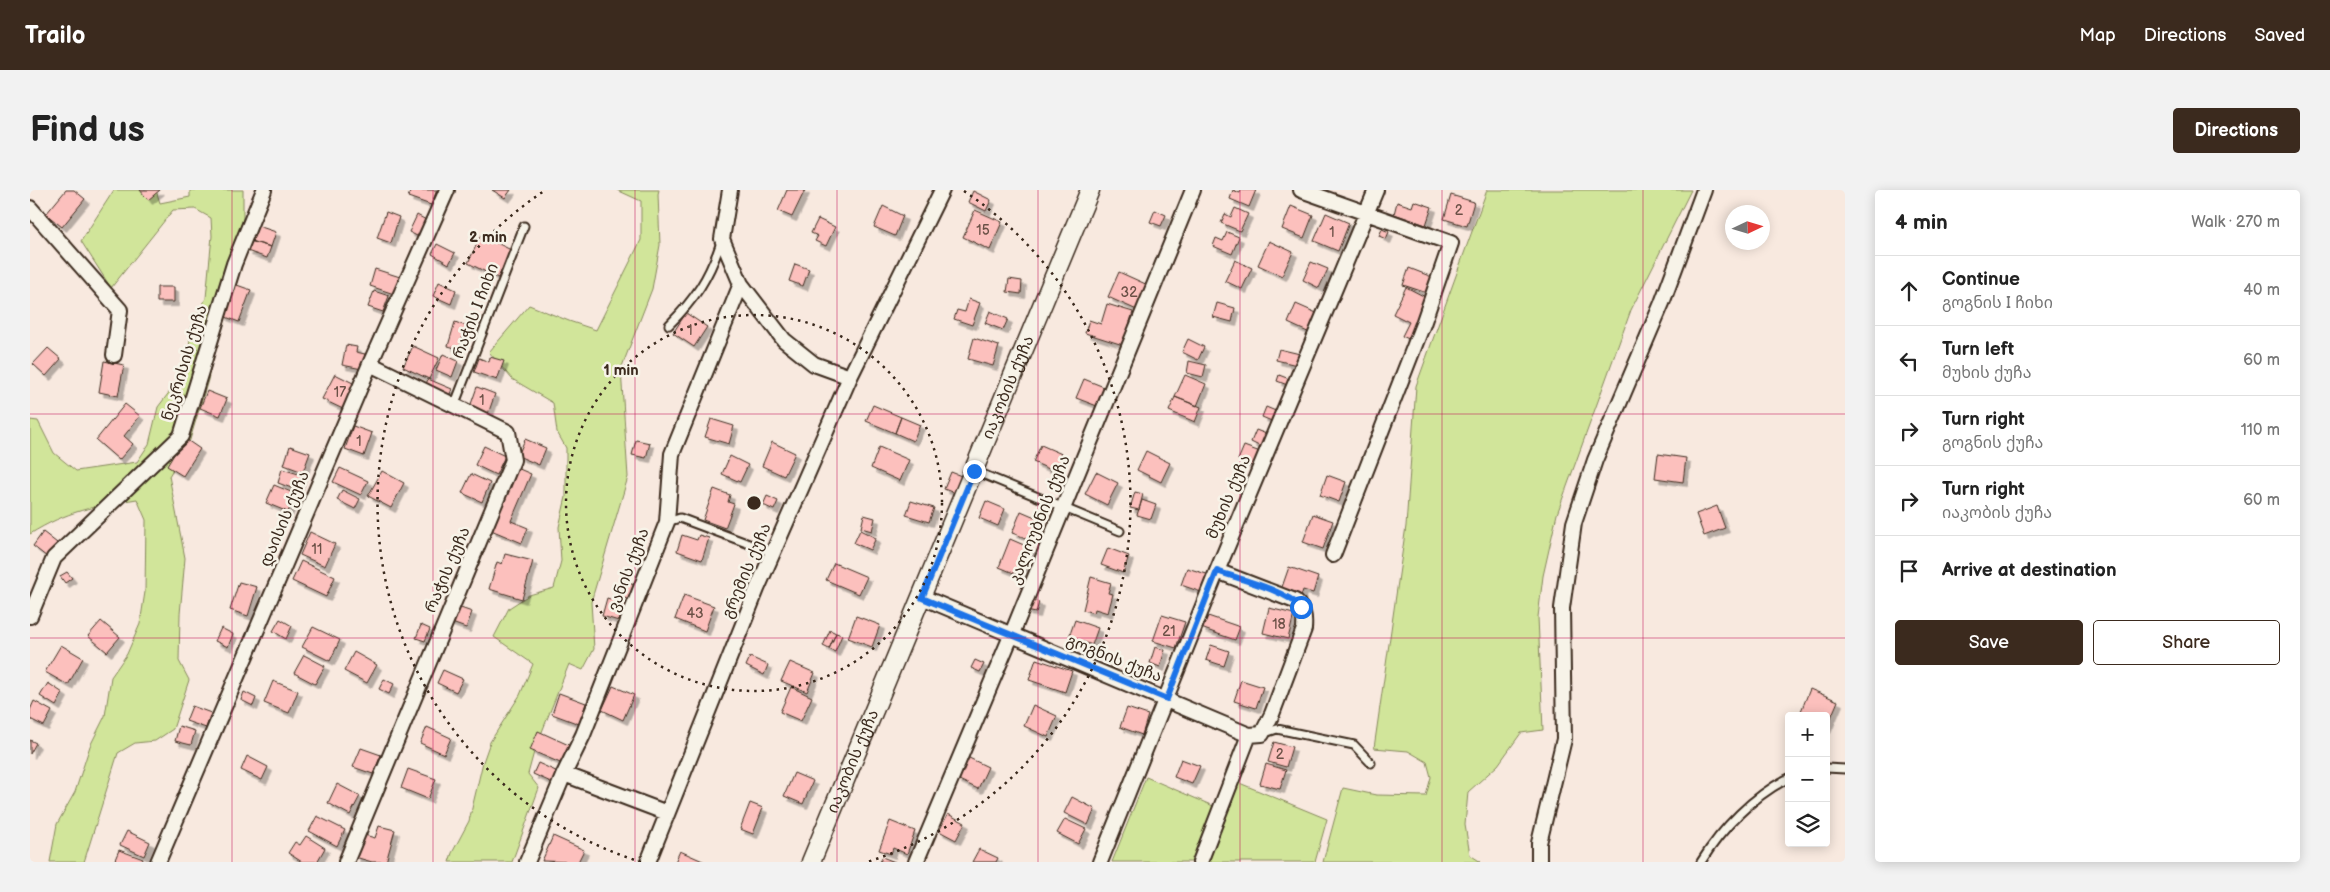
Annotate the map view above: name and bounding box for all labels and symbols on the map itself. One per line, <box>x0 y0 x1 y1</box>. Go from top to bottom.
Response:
house number: 2 <box>1455 202 1464 219</box>
north arrow <box>1725 205 1770 250</box>
house number: 15 <box>976 222 990 239</box>
house number: 1 <box>1329 224 1335 241</box>
text: 2 min <box>469 228 507 247</box>
street label: რაჭის I ჩიხი <box>449 261 503 361</box>
house number: 32 <box>1121 284 1138 301</box>
street label: ნეკრისის ქუჩა <box>158 303 212 423</box>
house number: 1 <box>687 322 693 339</box>
street label: იაკობის ქუჩა <box>978 333 1038 442</box>
text: 1 min <box>603 361 639 380</box>
house number: 17 <box>334 384 346 401</box>
house number: 1 <box>479 392 485 409</box>
house number: 1 <box>356 433 362 450</box>
street label: მუხის ქუჩა <box>1203 452 1255 542</box>
street label: კალოუბნის ქუჩა <box>1005 453 1075 587</box>
route end <box>963 460 986 483</box>
street label: დაისის ქუჩა <box>256 468 314 570</box>
centre of rings <box>745 494 763 512</box>
street label: გრემის ქუჩა <box>718 521 776 621</box>
street label: რაჭის ქუჩა <box>421 524 475 616</box>
street label: ვანის ქუჩა <box>604 526 654 614</box>
house number: 11 <box>312 541 322 558</box>
route start <box>1290 596 1313 619</box>
house number: 43 <box>686 605 704 622</box>
house number: 18 <box>1272 616 1286 633</box>
house number: 21 <box>1162 623 1176 640</box>
street label: გოგნის ქუჩა <box>1063 631 1165 687</box>
street label: იაკობის ქუჩა <box>823 707 883 816</box>
house number: 2 <box>1276 746 1285 763</box>

